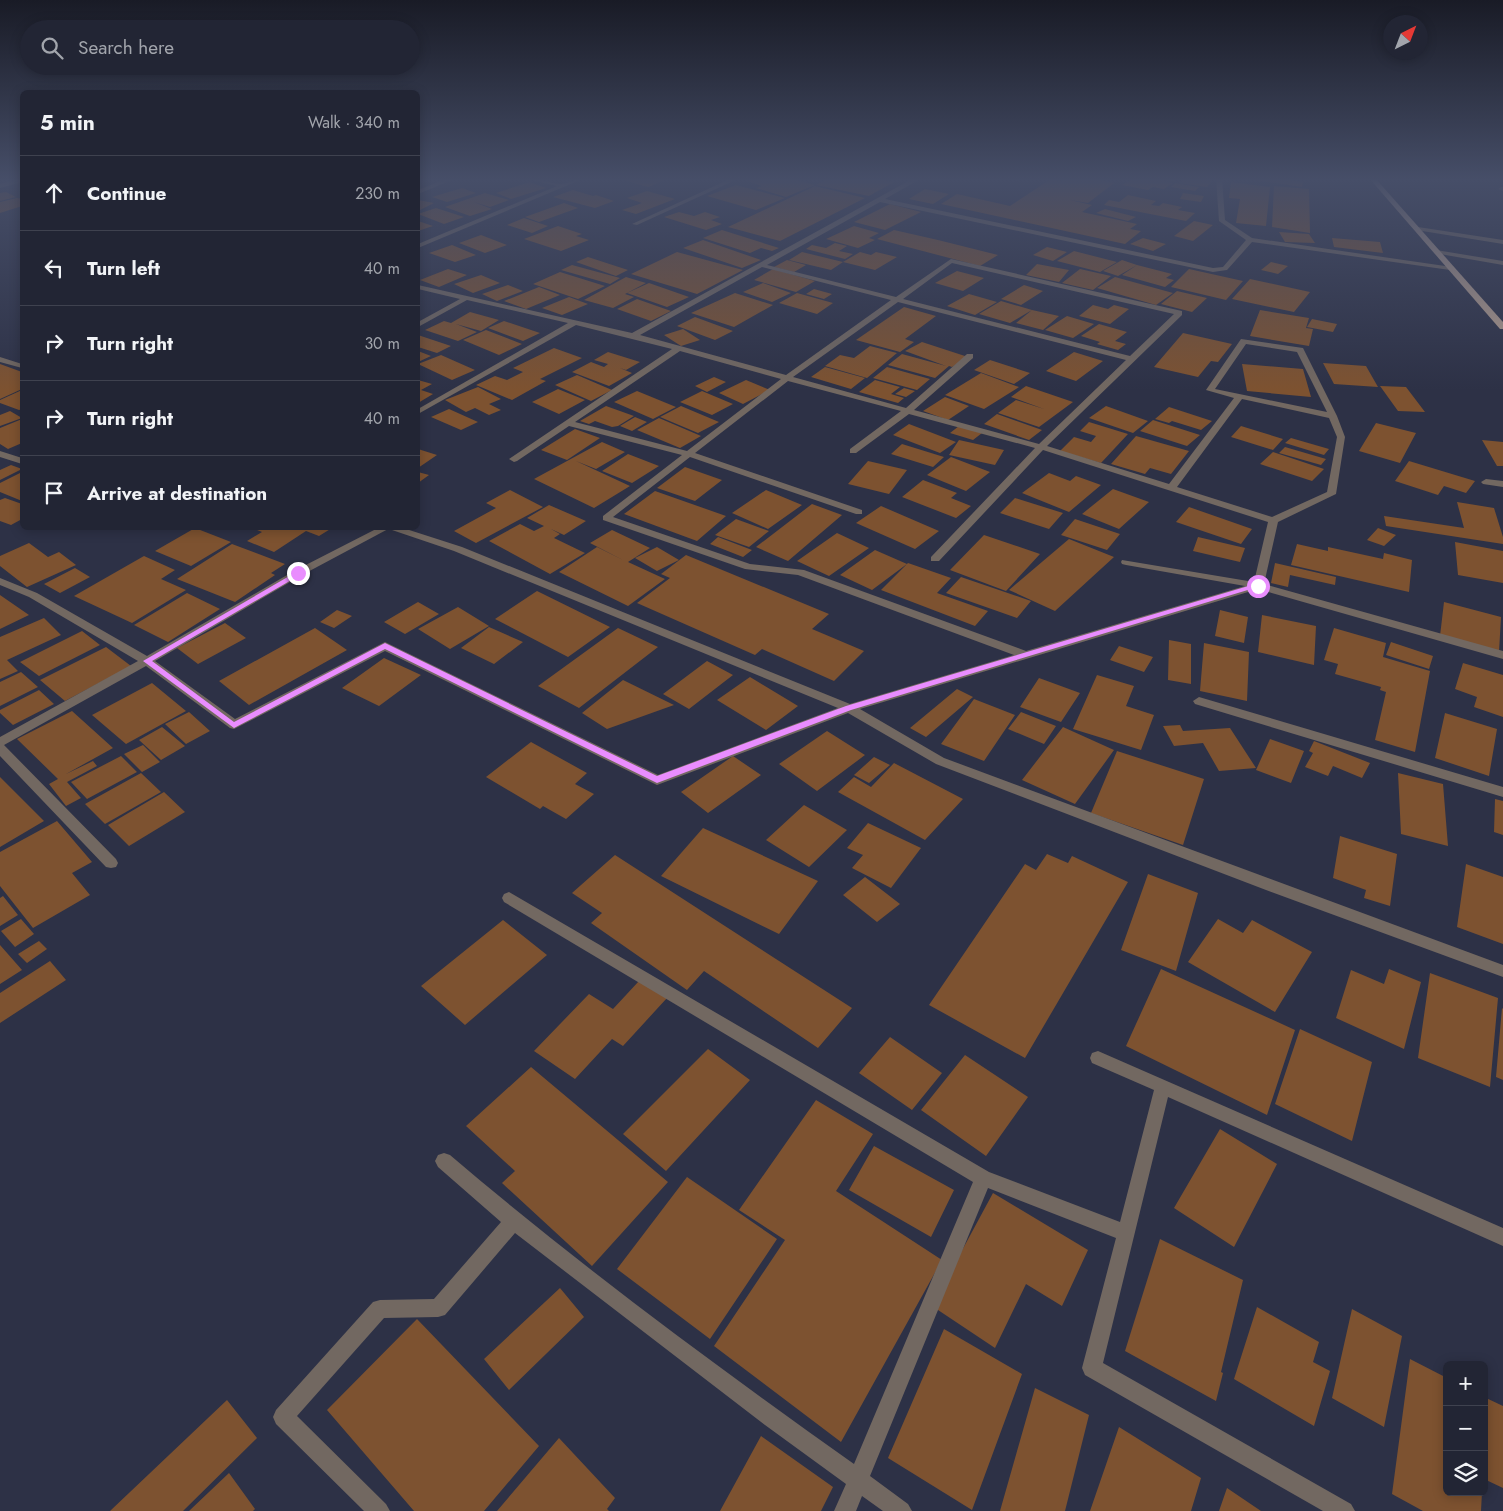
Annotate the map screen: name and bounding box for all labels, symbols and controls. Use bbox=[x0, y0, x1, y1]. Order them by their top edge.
north arrow bbox=[1383, 15, 1428, 60]
search box bbox=[20, 20, 420, 75]
icon: search bbox=[38, 34, 66, 62]
text: Search here bbox=[78, 34, 174, 61]
text: 5 min bbox=[40, 108, 95, 138]
text: Walk · 340 m bbox=[308, 111, 400, 134]
icon: ahead bbox=[40, 179, 68, 207]
text: Continue bbox=[87, 180, 166, 207]
text: 230 m bbox=[355, 182, 400, 205]
icon: left bbox=[40, 254, 68, 282]
text: Turn left bbox=[87, 255, 160, 282]
text: 40 m bbox=[364, 257, 400, 280]
icon: right bbox=[40, 329, 68, 357]
text: Turn right bbox=[87, 330, 173, 357]
text: 30 m bbox=[364, 332, 400, 355]
icon: right bbox=[40, 404, 68, 432]
text: Turn right bbox=[87, 405, 173, 432]
text: 40 m bbox=[364, 407, 400, 430]
icon: arrive bbox=[40, 479, 68, 507]
text: Arrive at destination bbox=[87, 480, 267, 507]
route end bbox=[287, 562, 310, 585]
route start bbox=[1247, 575, 1270, 598]
map controls bbox=[1443, 1361, 1488, 1496]
button: + bbox=[1443, 1361, 1488, 1406]
button: − bbox=[1443, 1406, 1488, 1451]
button: layers bbox=[1443, 1451, 1488, 1496]

